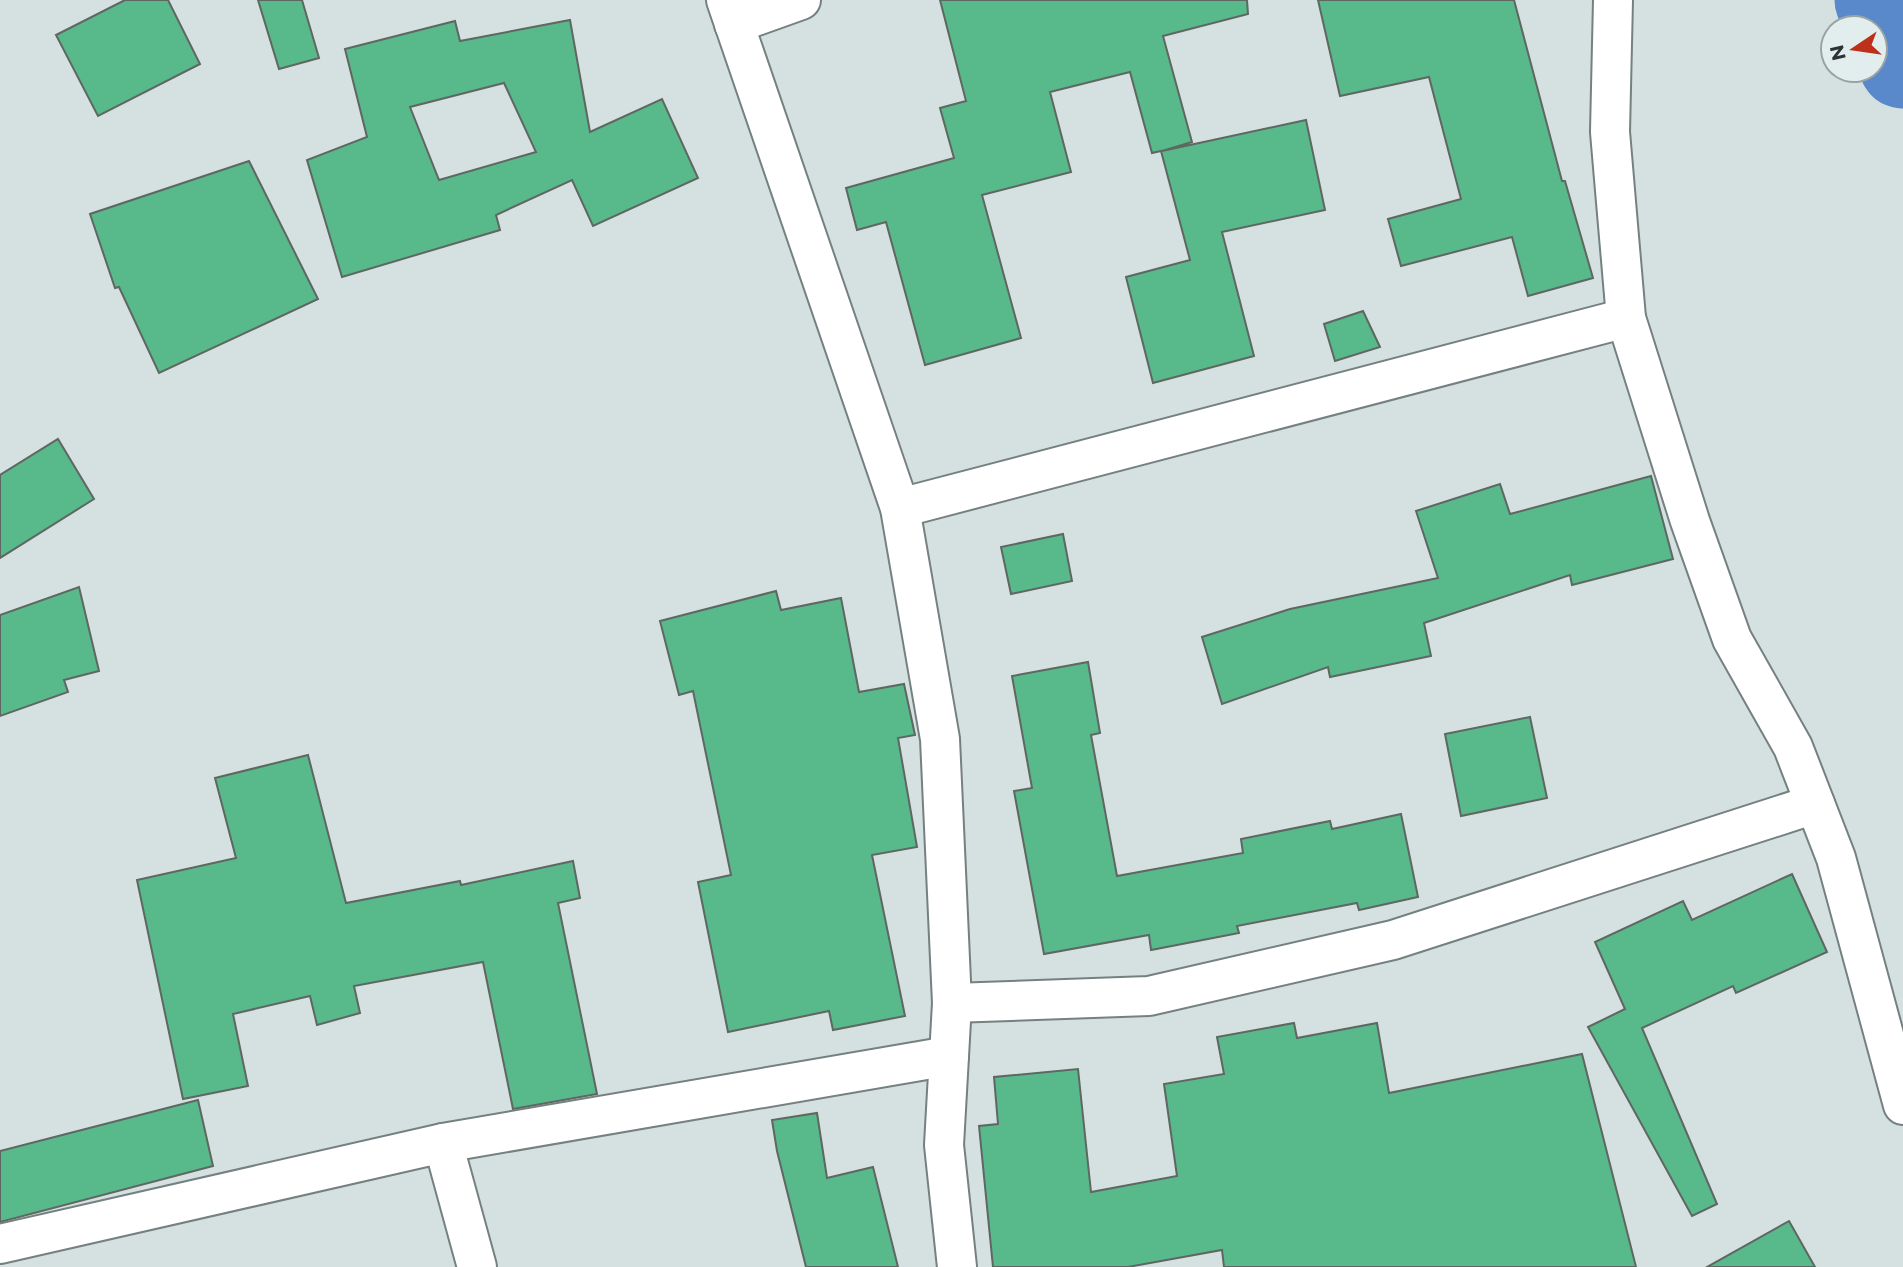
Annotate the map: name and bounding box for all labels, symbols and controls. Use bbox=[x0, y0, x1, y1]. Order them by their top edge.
north arrow bbox=[1819, 14, 1889, 84]
text: N bbox=[1825, 43, 1851, 63]

